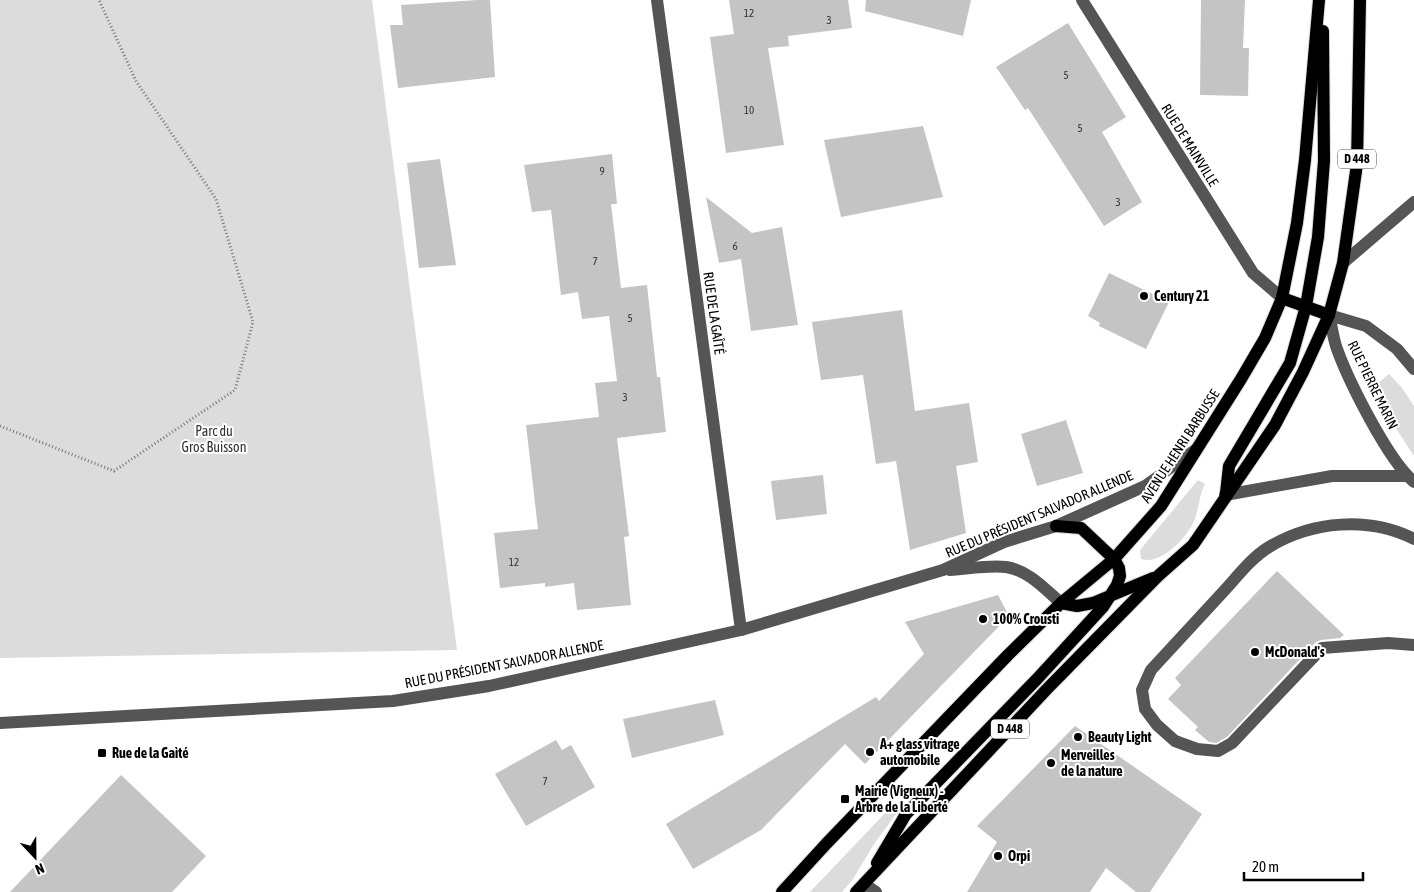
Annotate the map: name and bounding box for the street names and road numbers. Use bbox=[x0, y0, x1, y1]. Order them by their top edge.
street label: RUE DE MAINVILLE bbox=[1158, 101, 1222, 189]
road number: D 448 bbox=[1338, 150, 1376, 168]
street label: RUE DE LA GAÎTÉ bbox=[700, 271, 728, 355]
street label: RUE PIERRE MARIN bbox=[1345, 338, 1401, 432]
street label: AVENUE HENRI BARBUSSE bbox=[1137, 386, 1223, 506]
street label: RUE DU PRÉSIDENT SALVADOR ALLENDE bbox=[943, 467, 1135, 561]
street label: RUE DU PRÉSIDENT SALVADOR ALLENDE bbox=[403, 637, 605, 691]
road number: D 448 bbox=[991, 720, 1029, 739]

